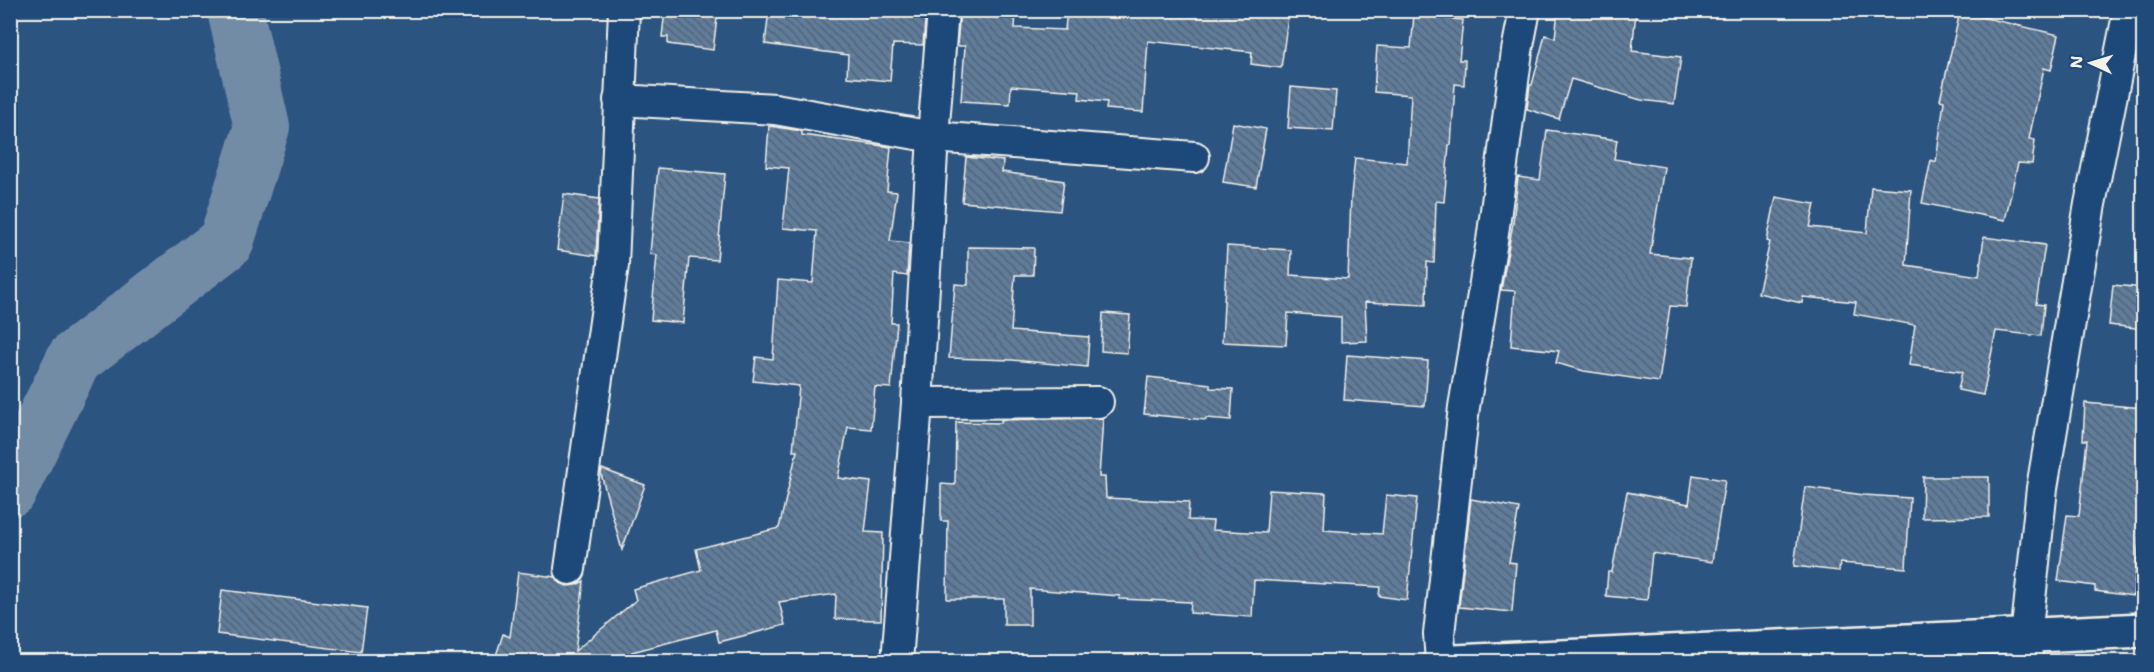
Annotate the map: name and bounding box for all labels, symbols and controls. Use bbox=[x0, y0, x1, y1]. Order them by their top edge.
north arrow bbox=[2061, 33, 2121, 93]
text: N bbox=[2066, 55, 2087, 69]

